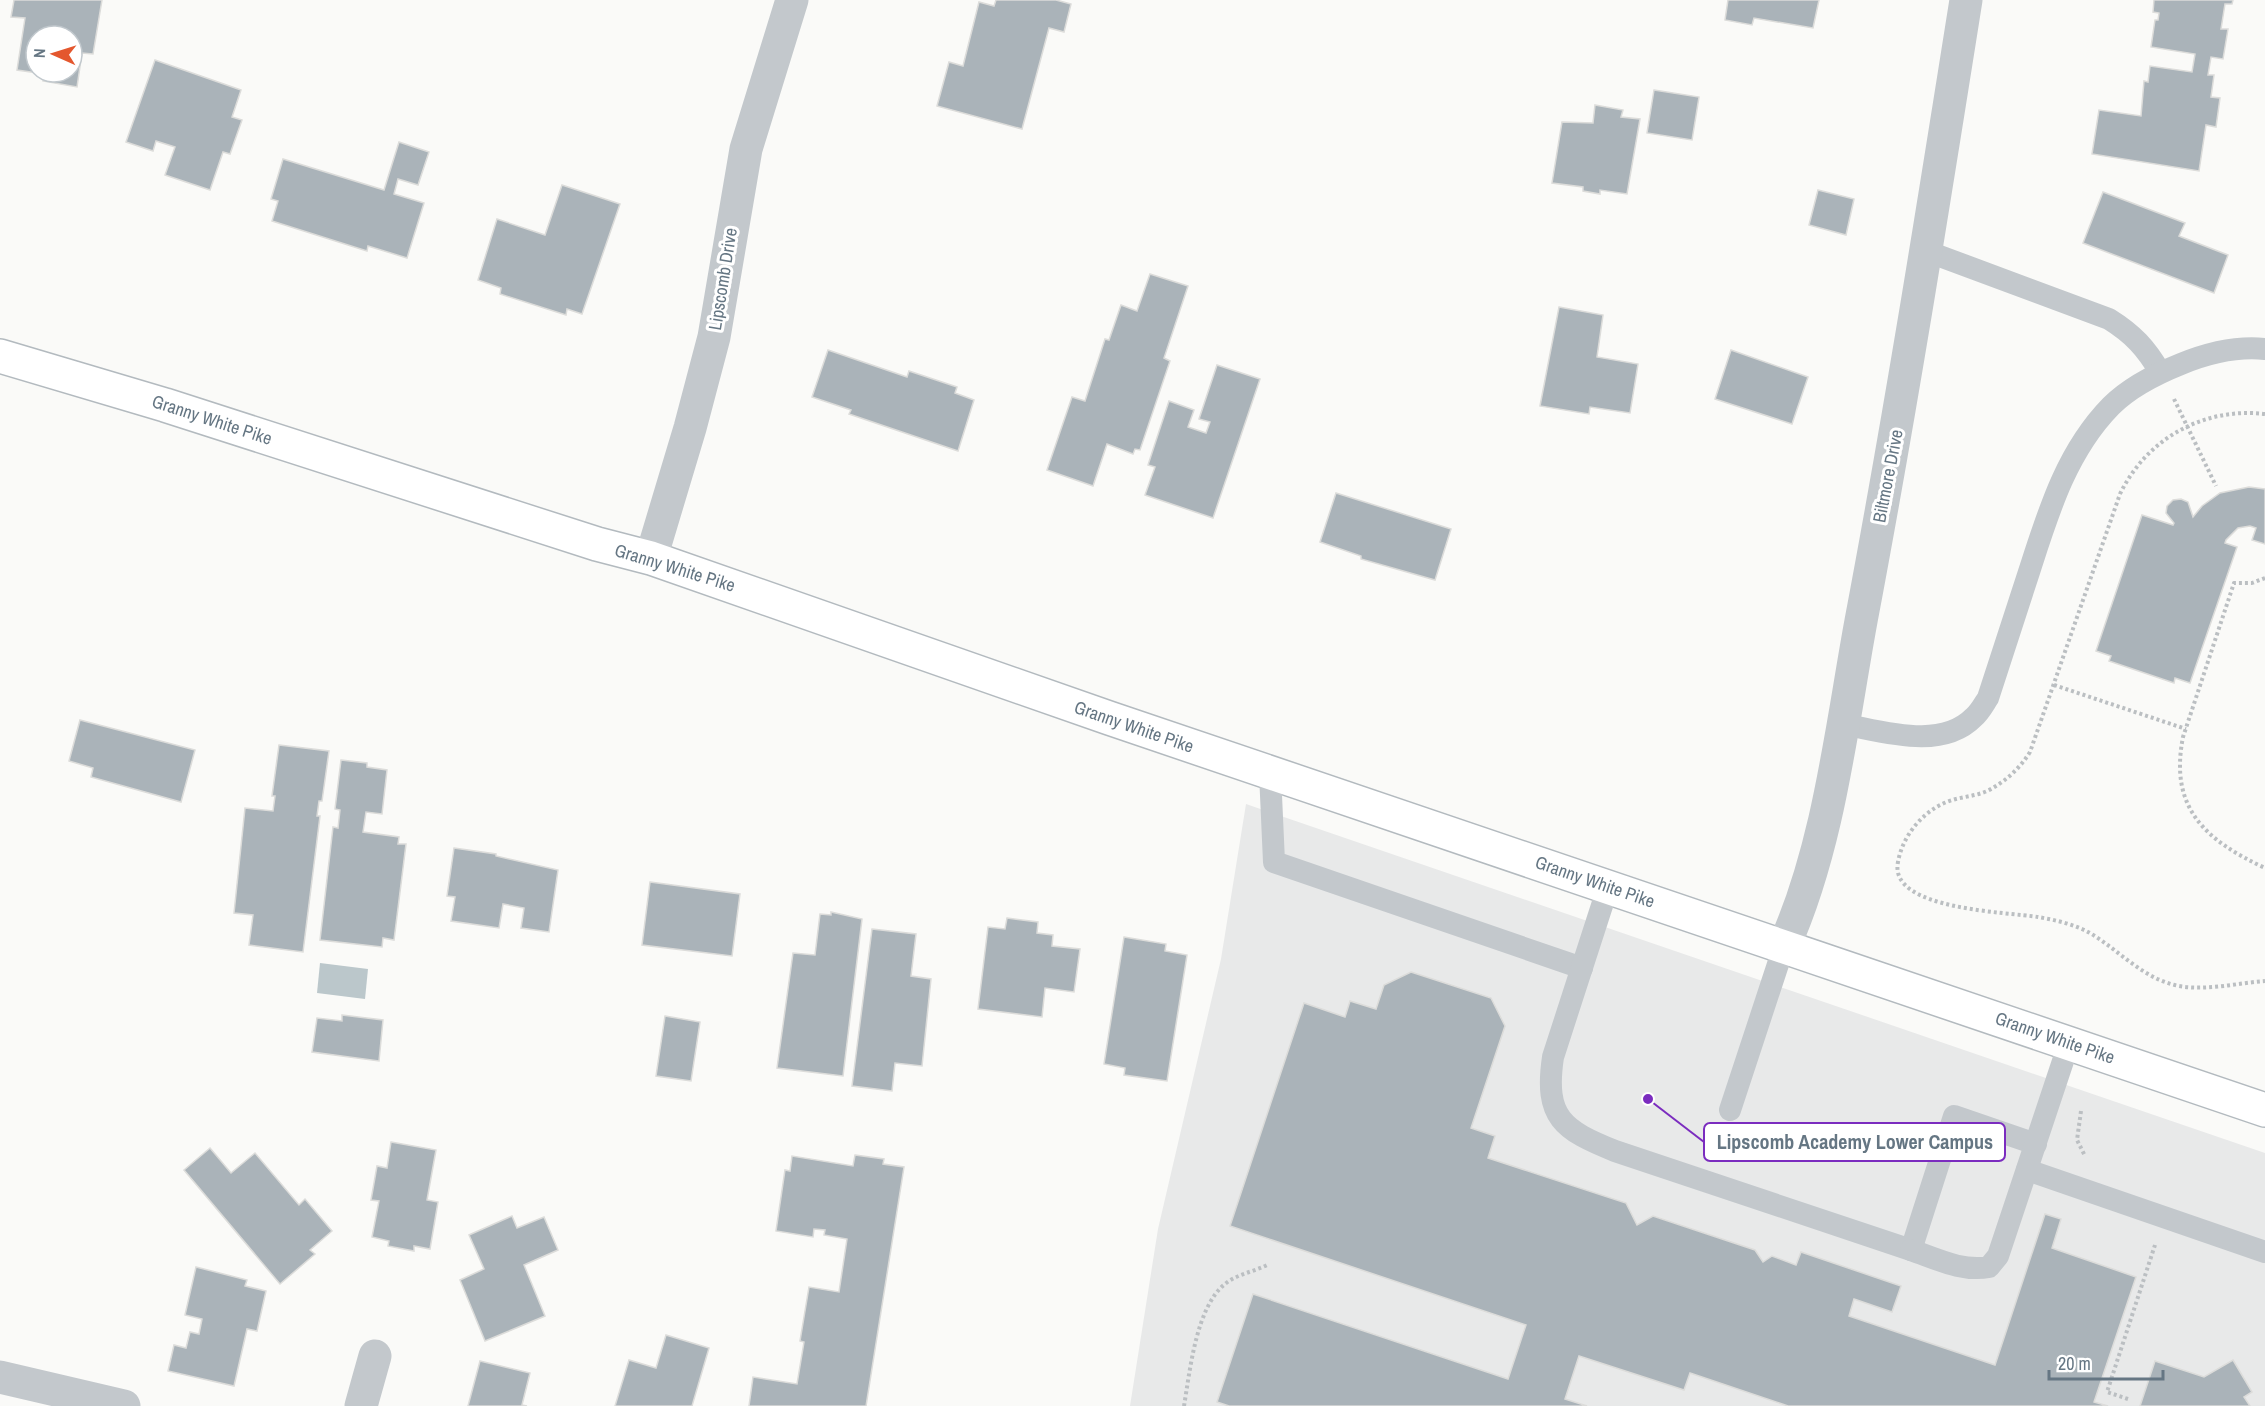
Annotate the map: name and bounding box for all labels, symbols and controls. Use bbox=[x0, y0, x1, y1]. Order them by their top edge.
north arrow bbox=[24, 24, 84, 84]
text: N bbox=[28, 48, 50, 59]
street label: Lipscomb Drive bbox=[702, 226, 743, 332]
street label: Granny White Pike bbox=[149, 388, 275, 451]
street label: Biltmore Drive bbox=[1866, 427, 1909, 525]
street label: Granny White Pike bbox=[612, 537, 738, 598]
street label: Granny White Pike bbox=[1071, 694, 1197, 759]
street label: Granny White Pike bbox=[1532, 849, 1658, 914]
street label: Granny White Pike bbox=[1992, 1005, 2118, 1070]
callout: Lipscomb Academy Lower Campus bbox=[1704, 1123, 2005, 1161]
text: Lipscomb Academy Lower Campus bbox=[1717, 1128, 1993, 1155]
scale bar bbox=[2049, 1343, 2163, 1381]
text: 20 m bbox=[2058, 1351, 2091, 1376]

